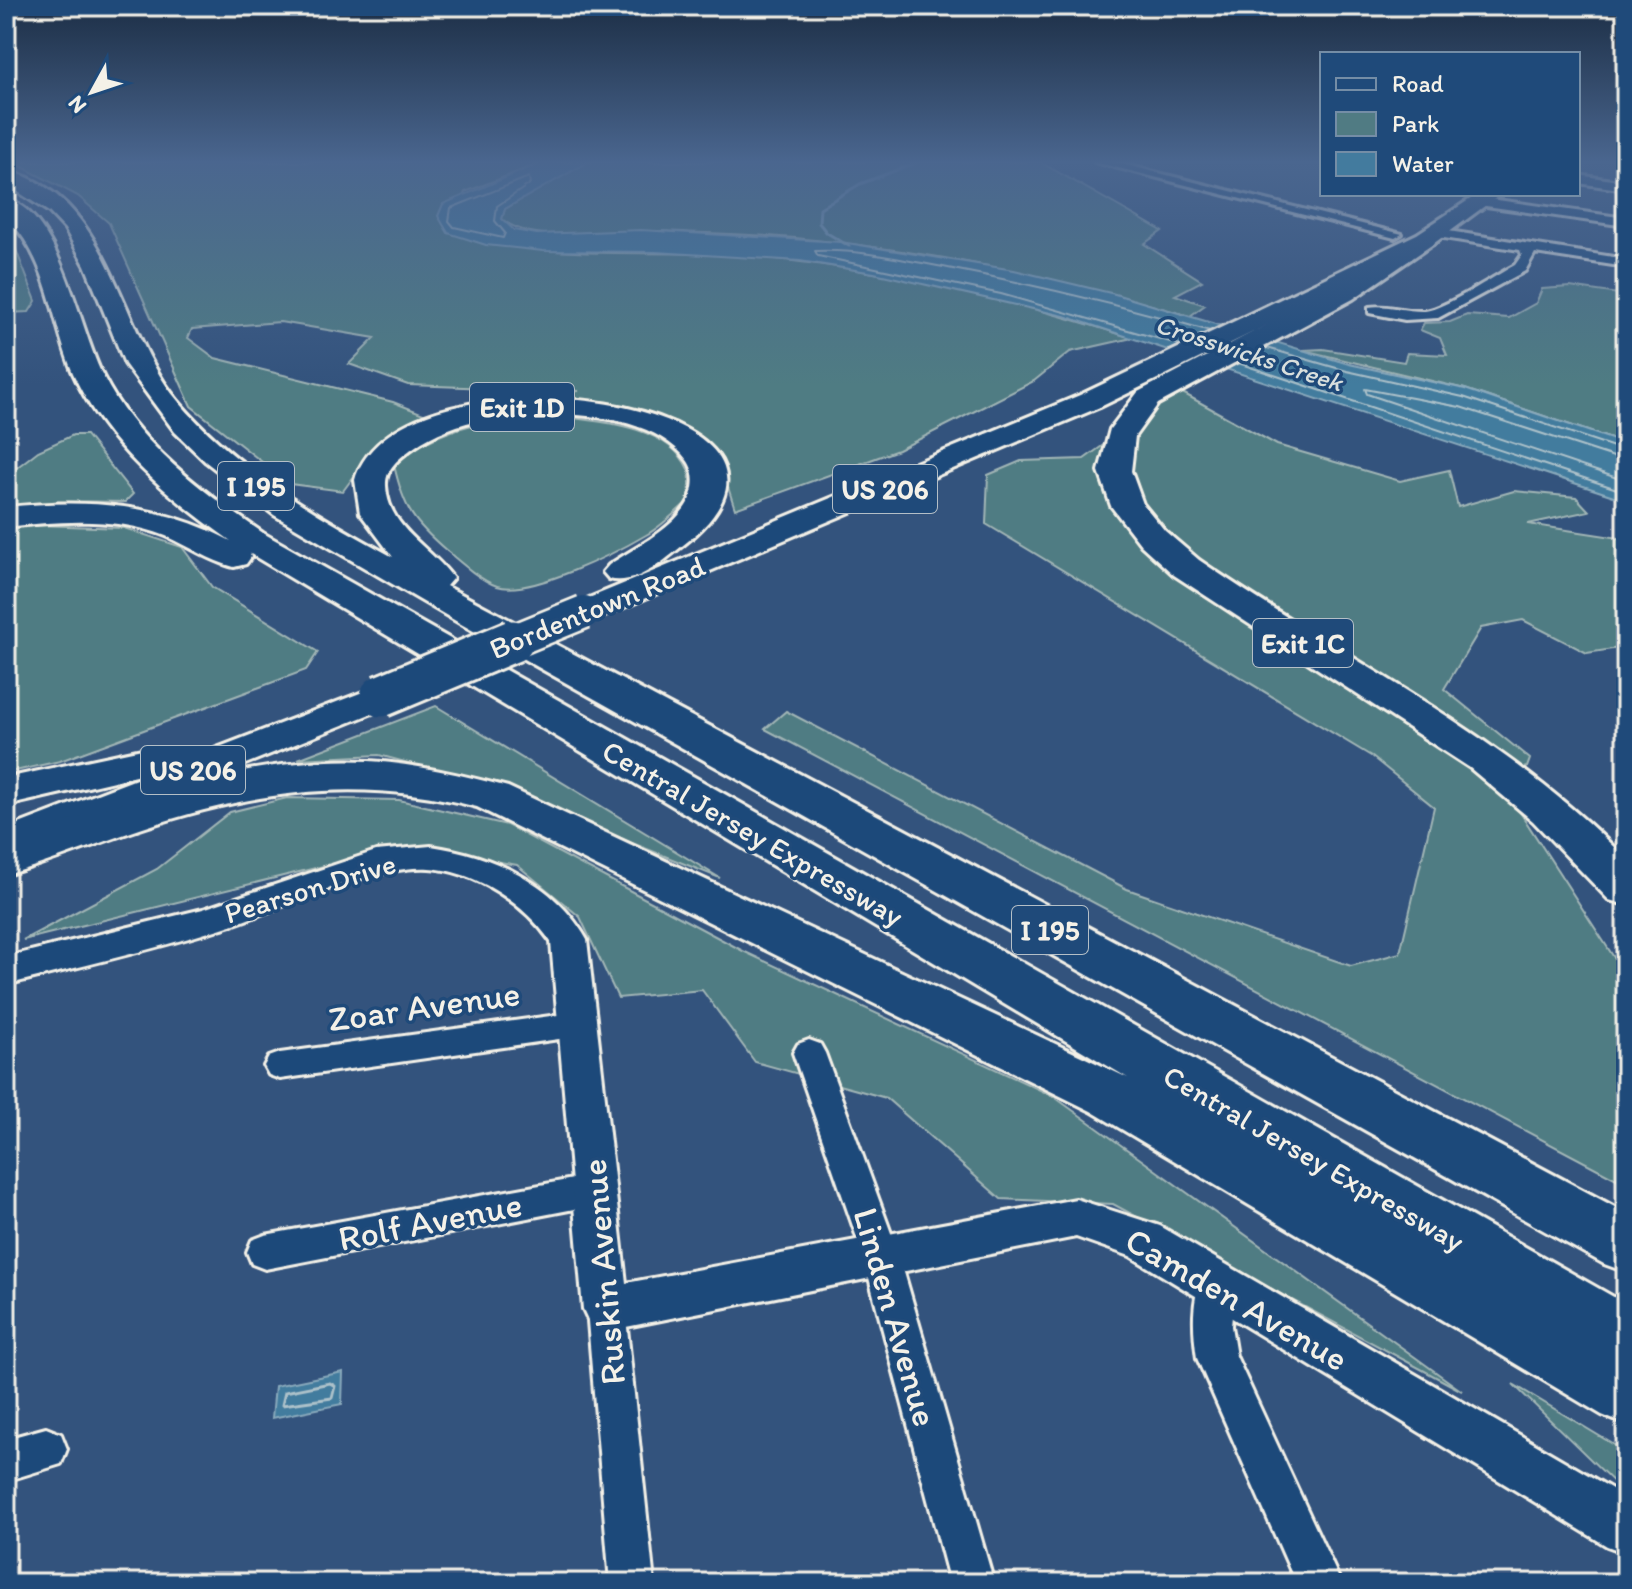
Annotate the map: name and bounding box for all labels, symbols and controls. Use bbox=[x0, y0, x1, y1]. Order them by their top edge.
north arrow bbox=[52, 52, 132, 132]
legend bbox=[1320, 52, 1580, 196]
text: Road bbox=[1392, 69, 1444, 98]
text: N bbox=[62, 90, 92, 119]
text: Park bbox=[1392, 109, 1439, 138]
text: Water bbox=[1392, 149, 1454, 178]
water label: Crosswicks Creek bbox=[1151, 308, 1348, 399]
road number: Exit 1D bbox=[470, 383, 574, 431]
road number: I 195 bbox=[218, 462, 294, 510]
road number: US 206 bbox=[833, 465, 937, 513]
street label: Bordentown Road bbox=[484, 547, 711, 667]
road number: Exit 1C bbox=[1253, 619, 1353, 667]
street label: Central Jersey Expressway bbox=[596, 732, 910, 934]
road number: US 206 bbox=[141, 746, 245, 794]
street label: Pearson Drive bbox=[220, 844, 400, 932]
road number: I 195 bbox=[1012, 906, 1088, 954]
street label: Zoar Avenue bbox=[325, 971, 523, 1041]
street label: Central Jersey Expressway bbox=[1157, 1057, 1471, 1259]
street label: Ruskin Avenue bbox=[572, 1157, 634, 1387]
street label: Rolf Avenue bbox=[335, 1182, 525, 1260]
street label: Linden Avenue bbox=[844, 1203, 948, 1431]
street label: Camden Avenue bbox=[1118, 1218, 1356, 1380]

